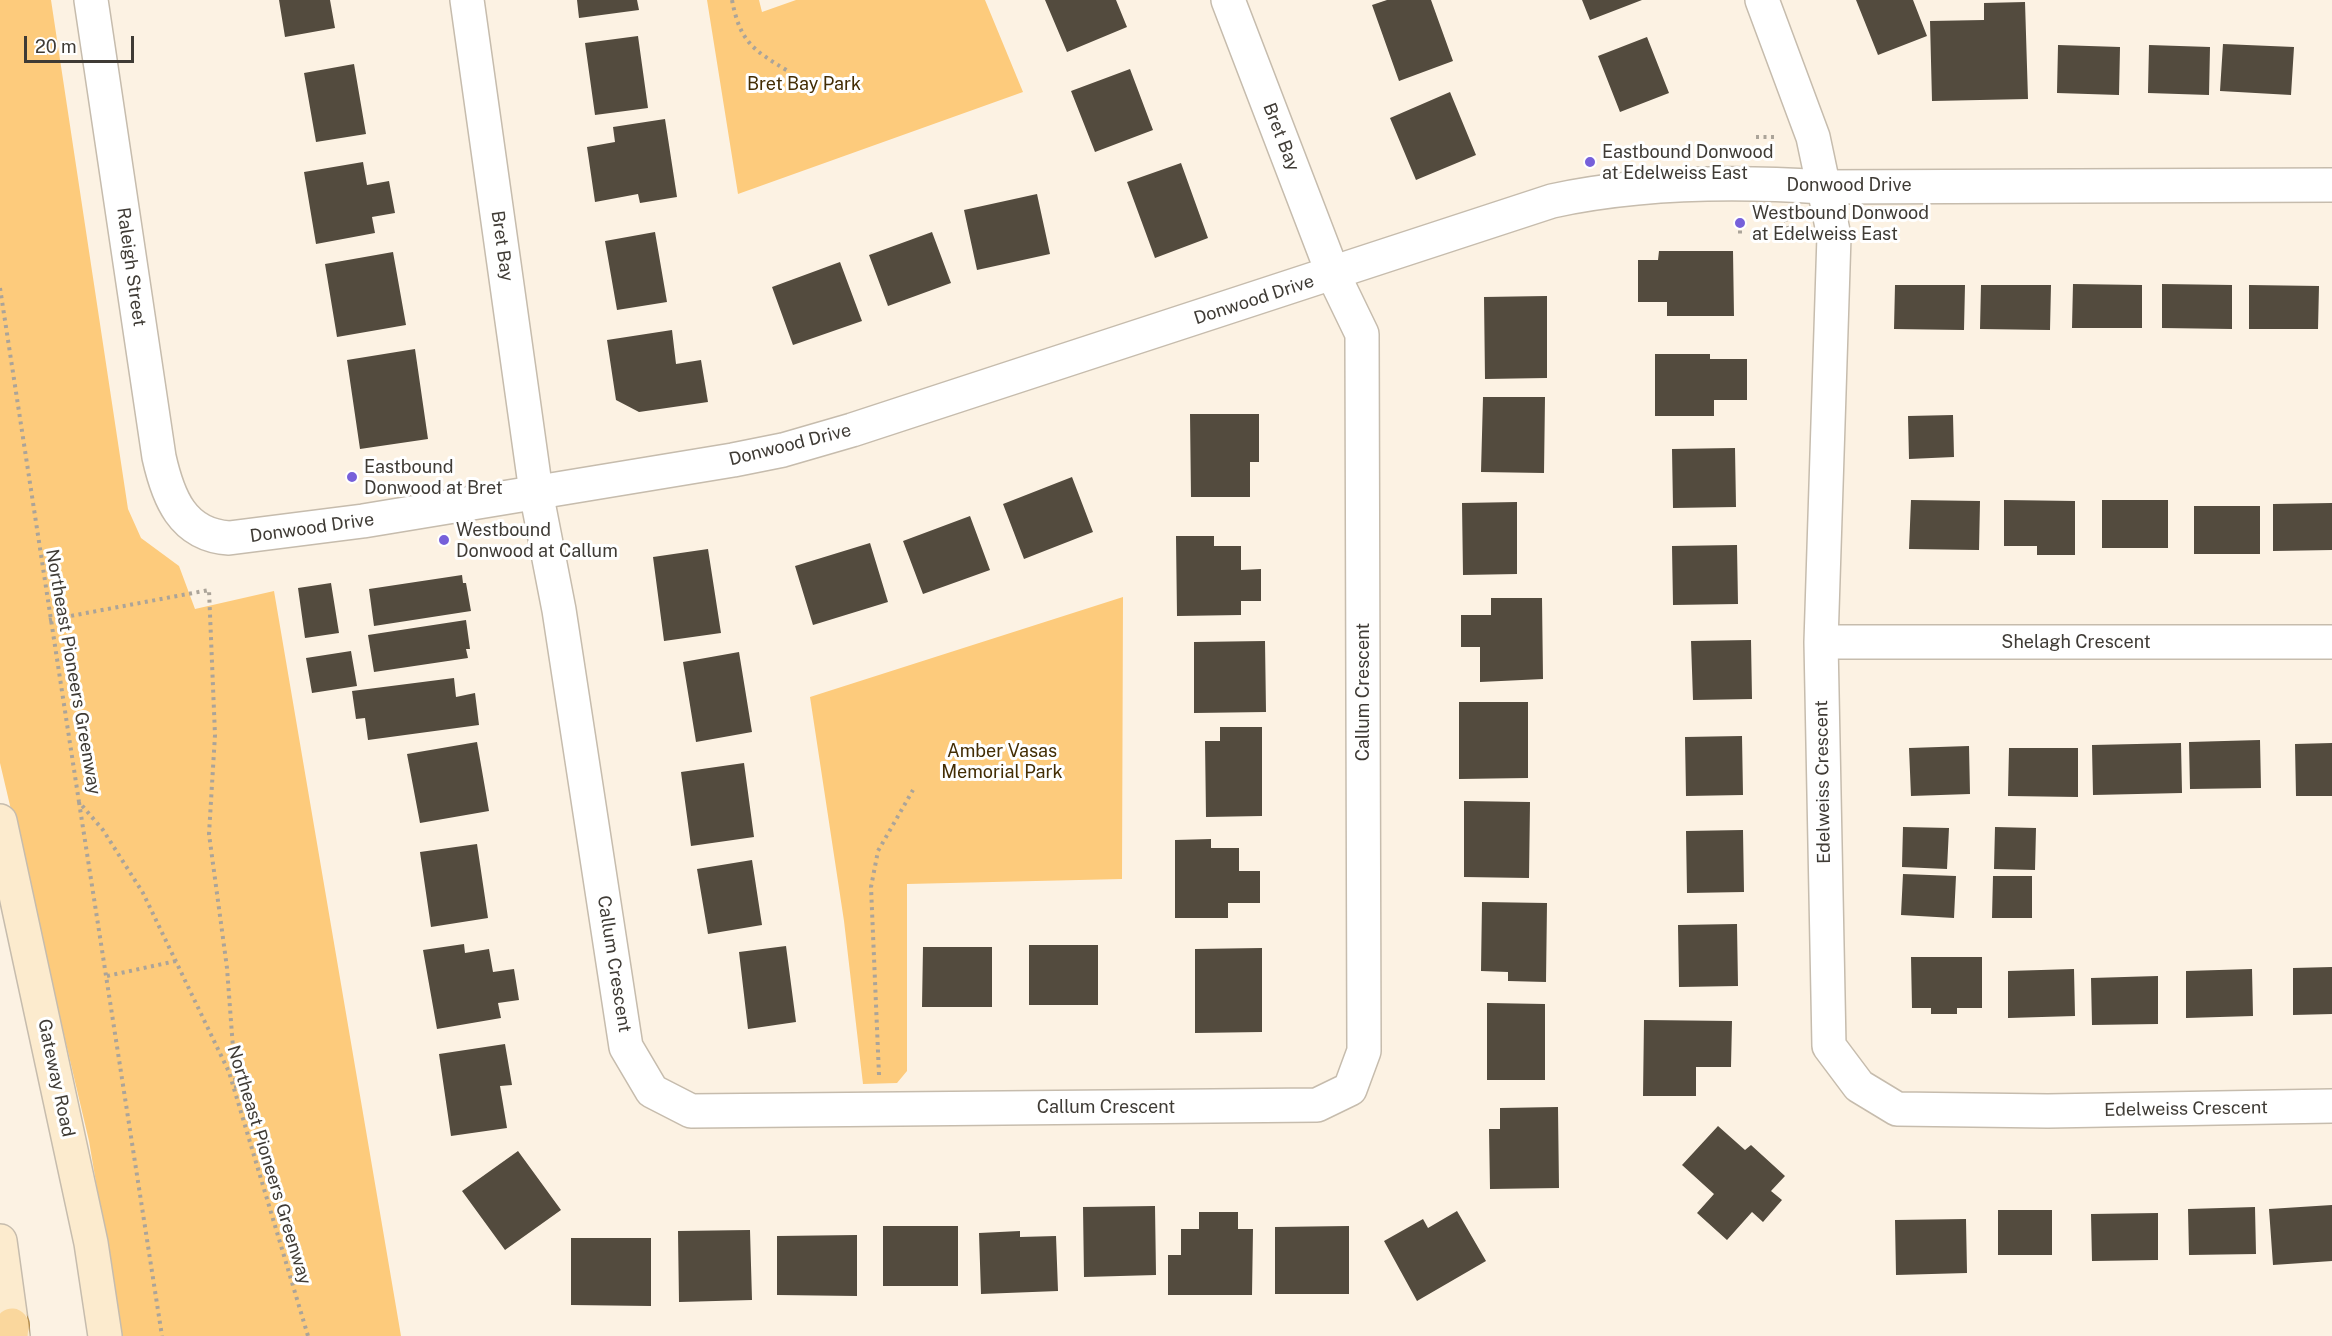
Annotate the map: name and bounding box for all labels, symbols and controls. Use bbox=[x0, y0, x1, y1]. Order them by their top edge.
scale bar bbox=[27, 24, 136, 62]
text: 20 m bbox=[35, 36, 77, 57]
park label: Bret Bay Park bbox=[747, 73, 861, 95]
street label: Bret Bay bbox=[1258, 100, 1304, 174]
place label: Eastbound Donwood at Edelweiss East bbox=[1602, 141, 1773, 184]
marker: Eastbound Donwood at Edelweiss East bbox=[1583, 155, 1597, 169]
street label: Donwood Drive bbox=[1786, 174, 1912, 196]
place label: Westbound Donwood at Edelweiss East bbox=[1752, 202, 1929, 244]
street label: Raleigh Street bbox=[112, 206, 150, 328]
street label: Bret Bay bbox=[486, 209, 518, 283]
marker: Westbound Donwood at Edelweiss East bbox=[1733, 216, 1747, 230]
street label: Donwood Drive bbox=[1191, 270, 1317, 330]
street label: Donwood Drive bbox=[727, 419, 853, 471]
place label: Eastbound Donwood at Bret bbox=[364, 456, 503, 498]
marker: Eastbound Donwood at Bret bbox=[345, 470, 359, 484]
street label: Donwood Drive bbox=[249, 509, 375, 547]
place label: Westbound Donwood at Callum bbox=[456, 519, 618, 562]
marker: Westbound Donwood at Callum bbox=[437, 533, 451, 547]
street label: Northeast Pioneers Greenway bbox=[41, 548, 105, 796]
street label: Callum Crescent bbox=[1352, 623, 1374, 761]
street label: Shelagh Crescent bbox=[2001, 631, 2151, 653]
street label: Edelweiss Crescent bbox=[1811, 700, 1835, 864]
park label: Amber Vasas Memorial Park bbox=[941, 740, 1063, 783]
street label: Callum Crescent bbox=[592, 894, 636, 1034]
street label: Gateway Road bbox=[33, 1017, 79, 1139]
street label: Northeast Pioneers Greenway bbox=[222, 1043, 316, 1287]
street label: Callum Crescent bbox=[1037, 1096, 1175, 1118]
street label: Edelweiss Crescent bbox=[2104, 1097, 2268, 1121]

